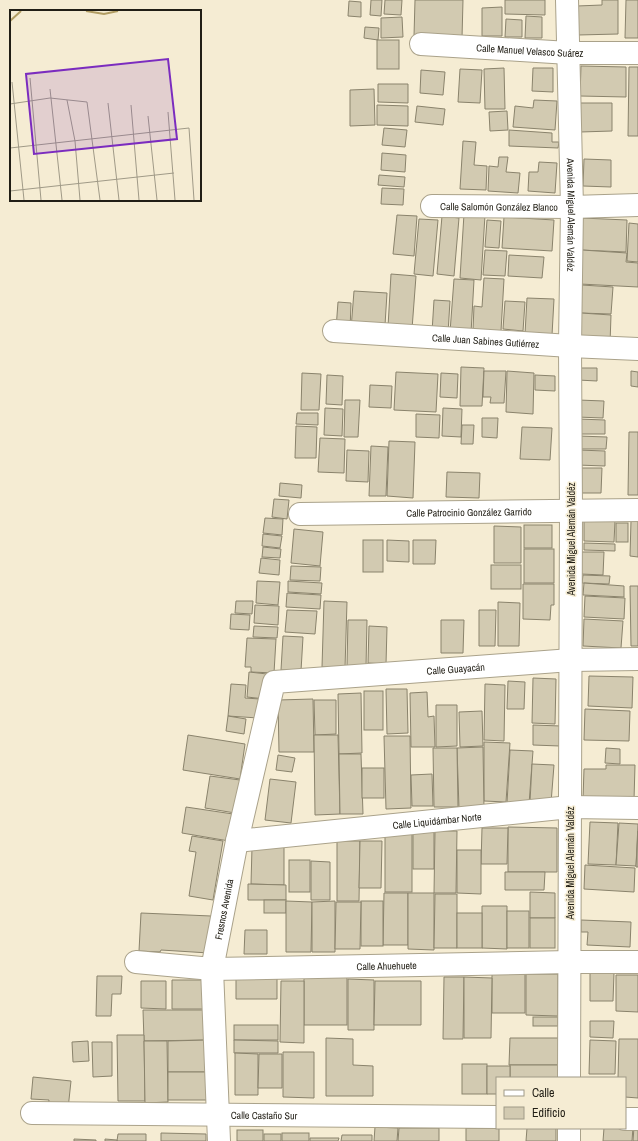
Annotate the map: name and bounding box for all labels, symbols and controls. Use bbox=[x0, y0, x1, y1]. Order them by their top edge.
inset map bbox=[10, 10, 201, 201]
street label: Calle Manuel Velasco Suárez bbox=[476, 41, 583, 60]
street label: Avenida Miguel Alemán Valdéz bbox=[564, 157, 578, 272]
street label: Calle Salomón González Blanco bbox=[440, 200, 558, 214]
street label: Calle Juan Sabines Gutiérrez bbox=[432, 331, 540, 351]
street label: Avenida Miguel Alemán Valdéz bbox=[565, 482, 578, 597]
street label: Calle Patrocinio González Garrido bbox=[406, 505, 532, 520]
street label: Calle Guayacán bbox=[426, 660, 485, 678]
street label: Avenida Miguel Alemán Valdéz bbox=[564, 806, 577, 921]
street label: Calle Liquidámbar Norte bbox=[392, 810, 483, 832]
street label: Fresnos Avenida bbox=[212, 878, 237, 941]
street label: Calle Ahuehuete bbox=[356, 959, 417, 973]
legend bbox=[496, 1077, 626, 1129]
text: Calle bbox=[532, 1085, 554, 1101]
text: Edificio bbox=[532, 1105, 565, 1121]
street label: Calle Castaño Sur bbox=[231, 1109, 298, 1122]

